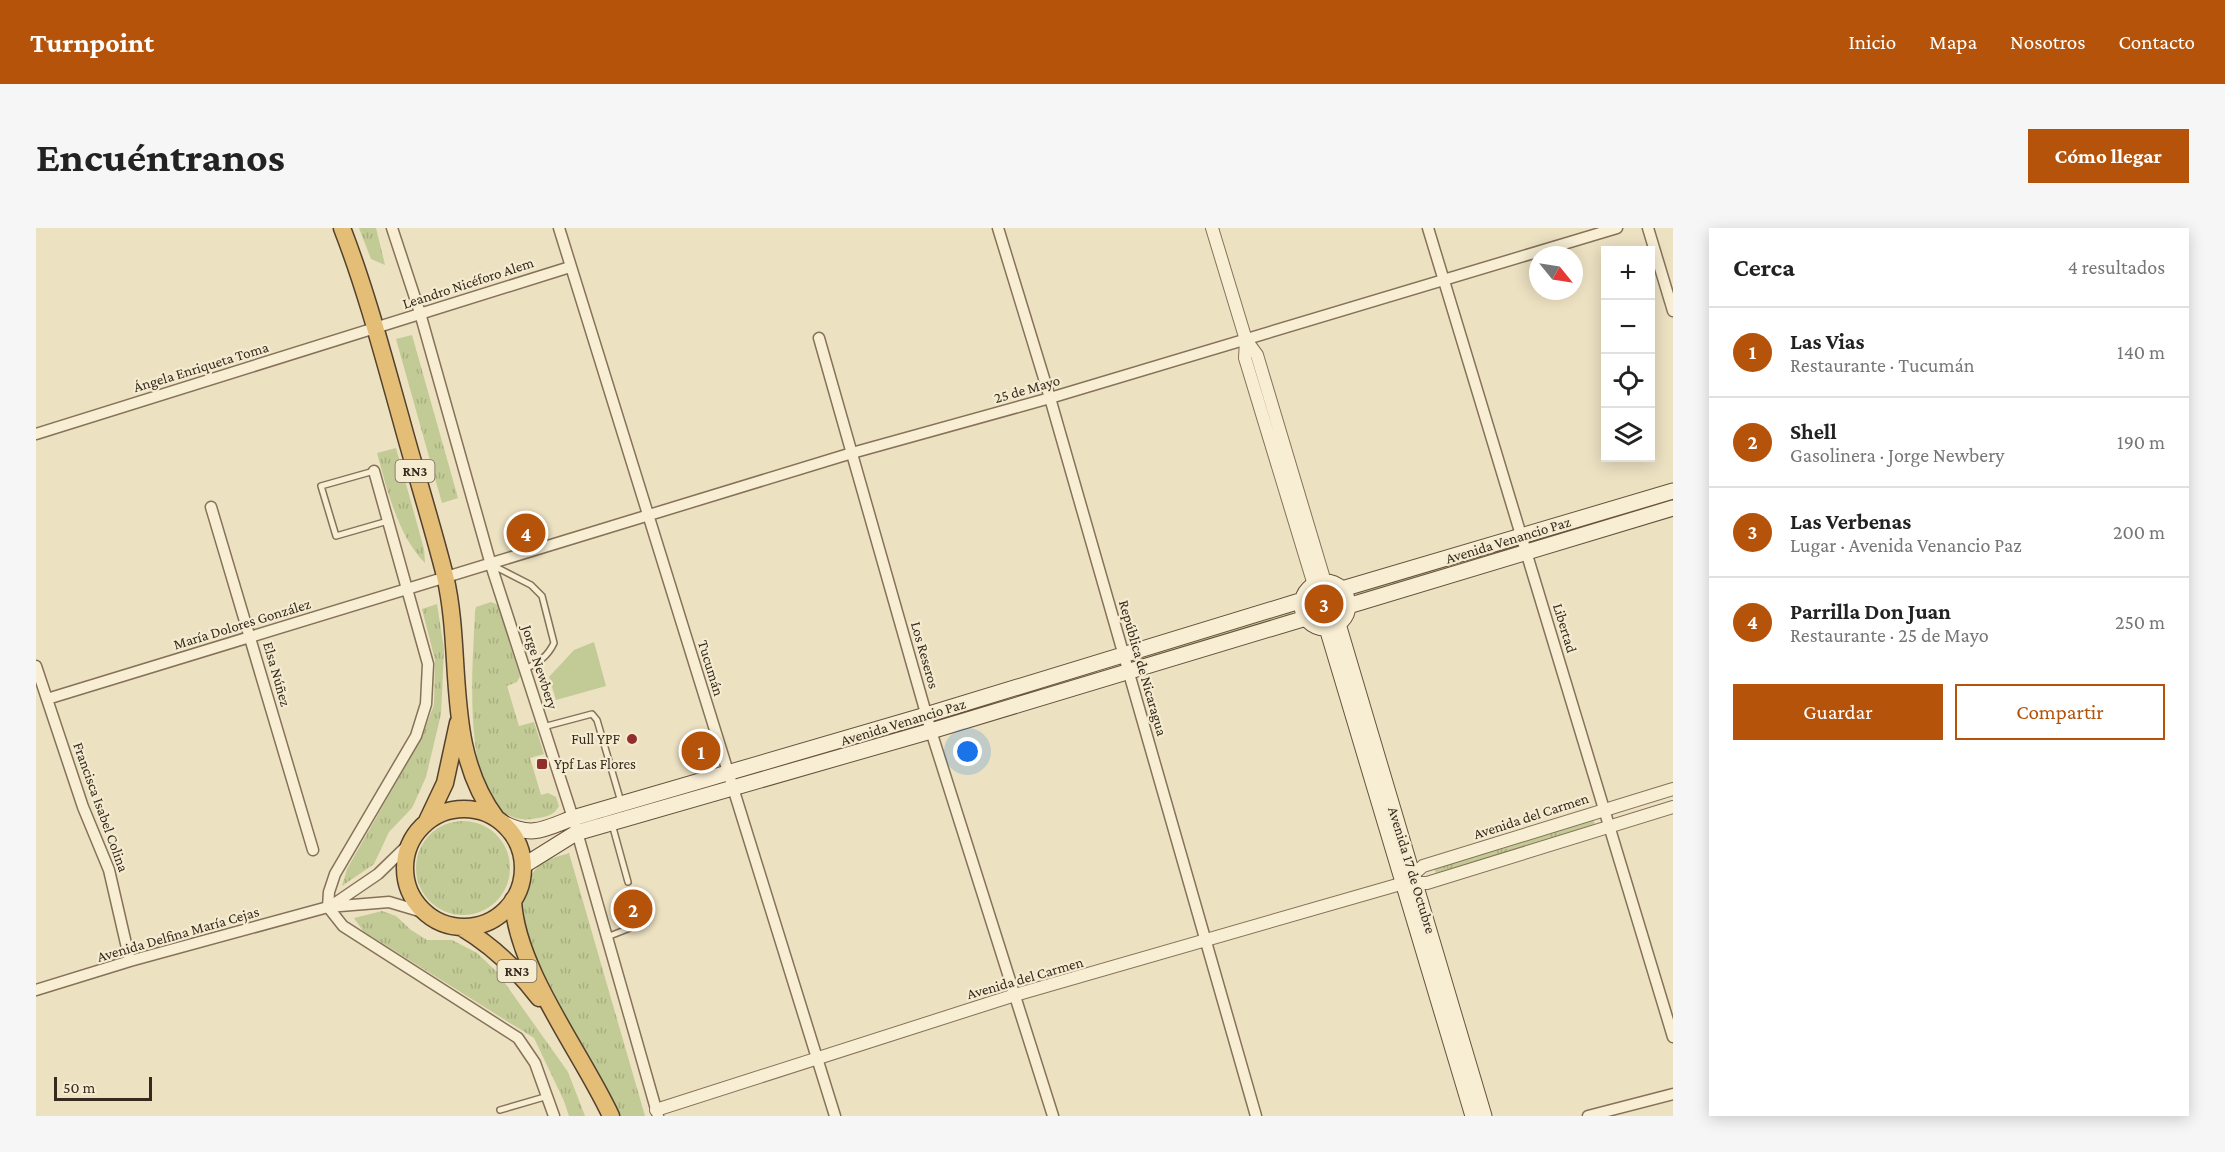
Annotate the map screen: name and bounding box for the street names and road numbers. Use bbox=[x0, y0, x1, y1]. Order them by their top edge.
street label: Leandro Nicéforo Alem bbox=[400, 254, 536, 312]
street label: Ángela Enriqueta Toma bbox=[132, 339, 271, 396]
street label: 25 de Mayo bbox=[992, 372, 1062, 407]
road number: RN3 bbox=[396, 460, 434, 482]
street label: Avenida Venancio Paz bbox=[1444, 513, 1572, 567]
street label: María Dolores González bbox=[171, 595, 313, 653]
street label: República de Nicaragua bbox=[1115, 598, 1170, 738]
street label: Libertad bbox=[1550, 601, 1580, 655]
street label: Los Reseros bbox=[908, 620, 942, 691]
street label: Jorge Newbery bbox=[517, 621, 561, 711]
street label: Tucumán bbox=[695, 638, 727, 698]
street label: Elsa Núñez bbox=[260, 640, 294, 708]
street label: Avenida Venancio Paz bbox=[839, 695, 967, 749]
street label: Francisca Isabel Colina bbox=[70, 740, 132, 874]
street label: Avenida del Carmen bbox=[1471, 790, 1591, 842]
street label: Avenida 17 de Octubre bbox=[1385, 805, 1439, 936]
street label: Avenida Delfina María Cejas bbox=[95, 903, 261, 966]
street label: Avenida del Carmen bbox=[965, 954, 1085, 1002]
road number: RN3 bbox=[498, 960, 536, 982]

